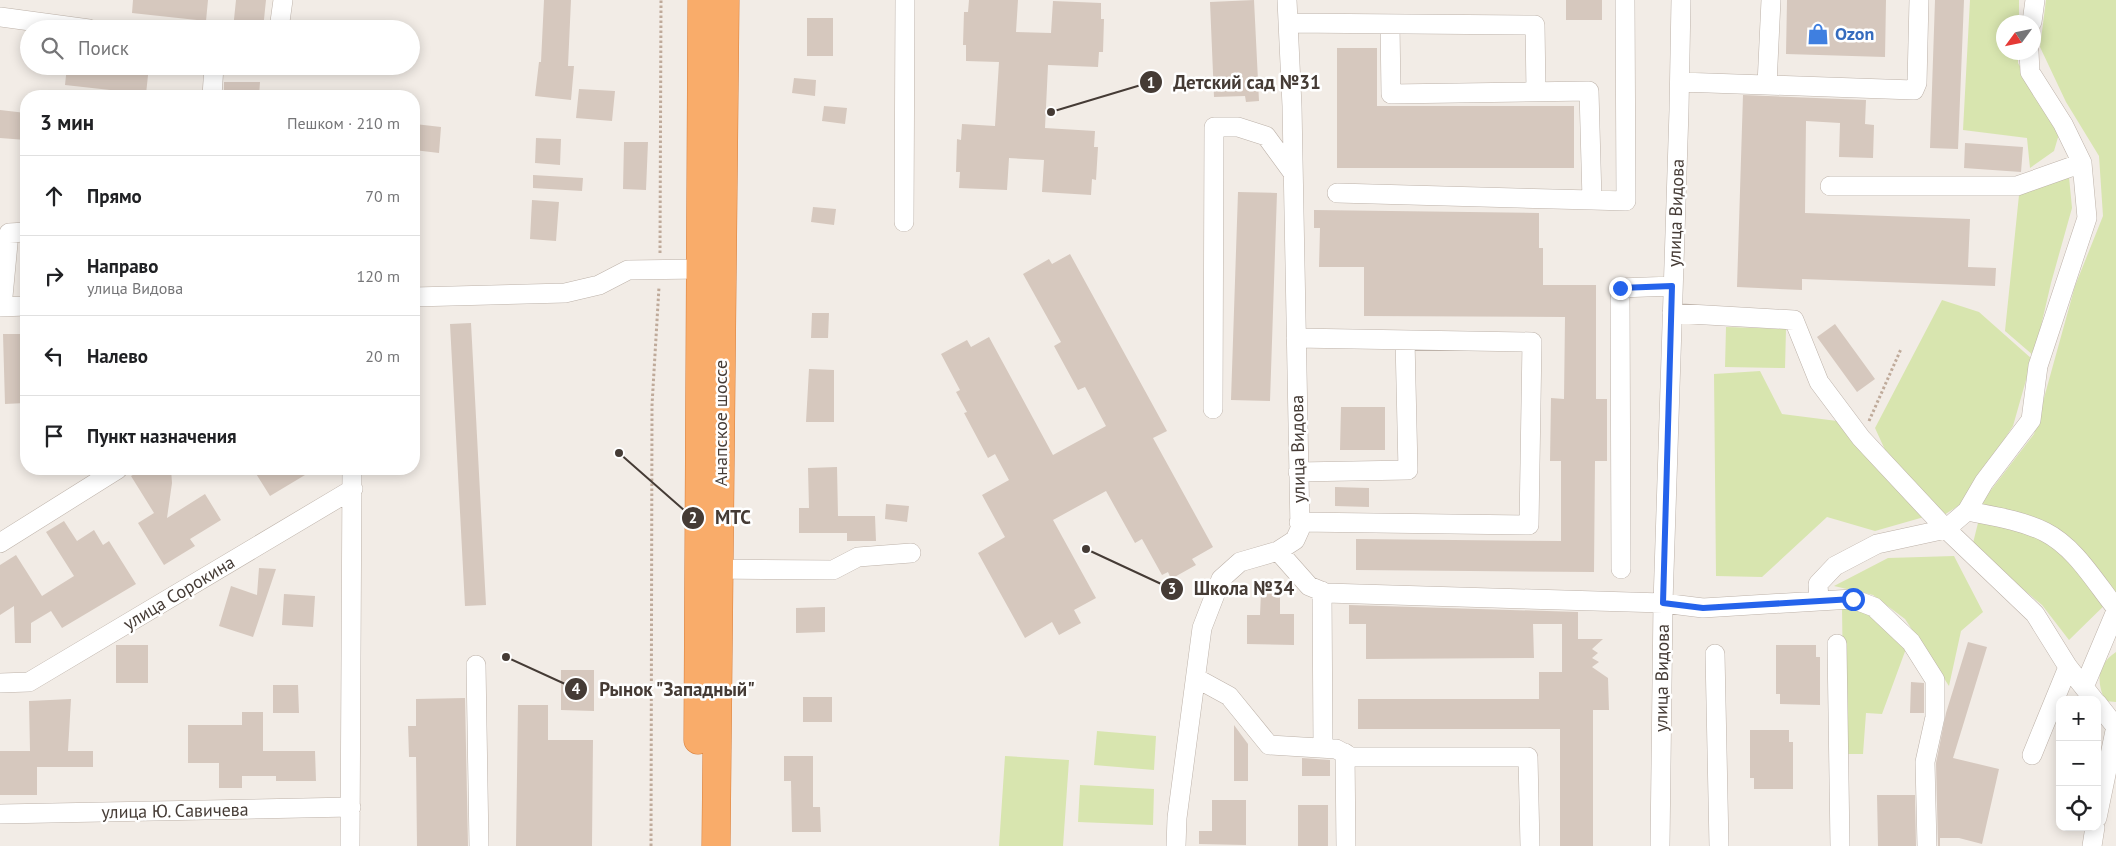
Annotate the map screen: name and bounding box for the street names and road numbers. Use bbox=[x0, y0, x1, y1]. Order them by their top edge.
street label: улица Видова bbox=[1662, 158, 1689, 267]
street label: Анапское шоссе bbox=[709, 360, 732, 486]
street label: улица Видова bbox=[1285, 395, 1310, 503]
street label: улица Сорокина bbox=[119, 550, 239, 635]
street label: улица Видова bbox=[1649, 624, 1674, 732]
street label: улица Ю. Савичева bbox=[101, 798, 249, 823]

